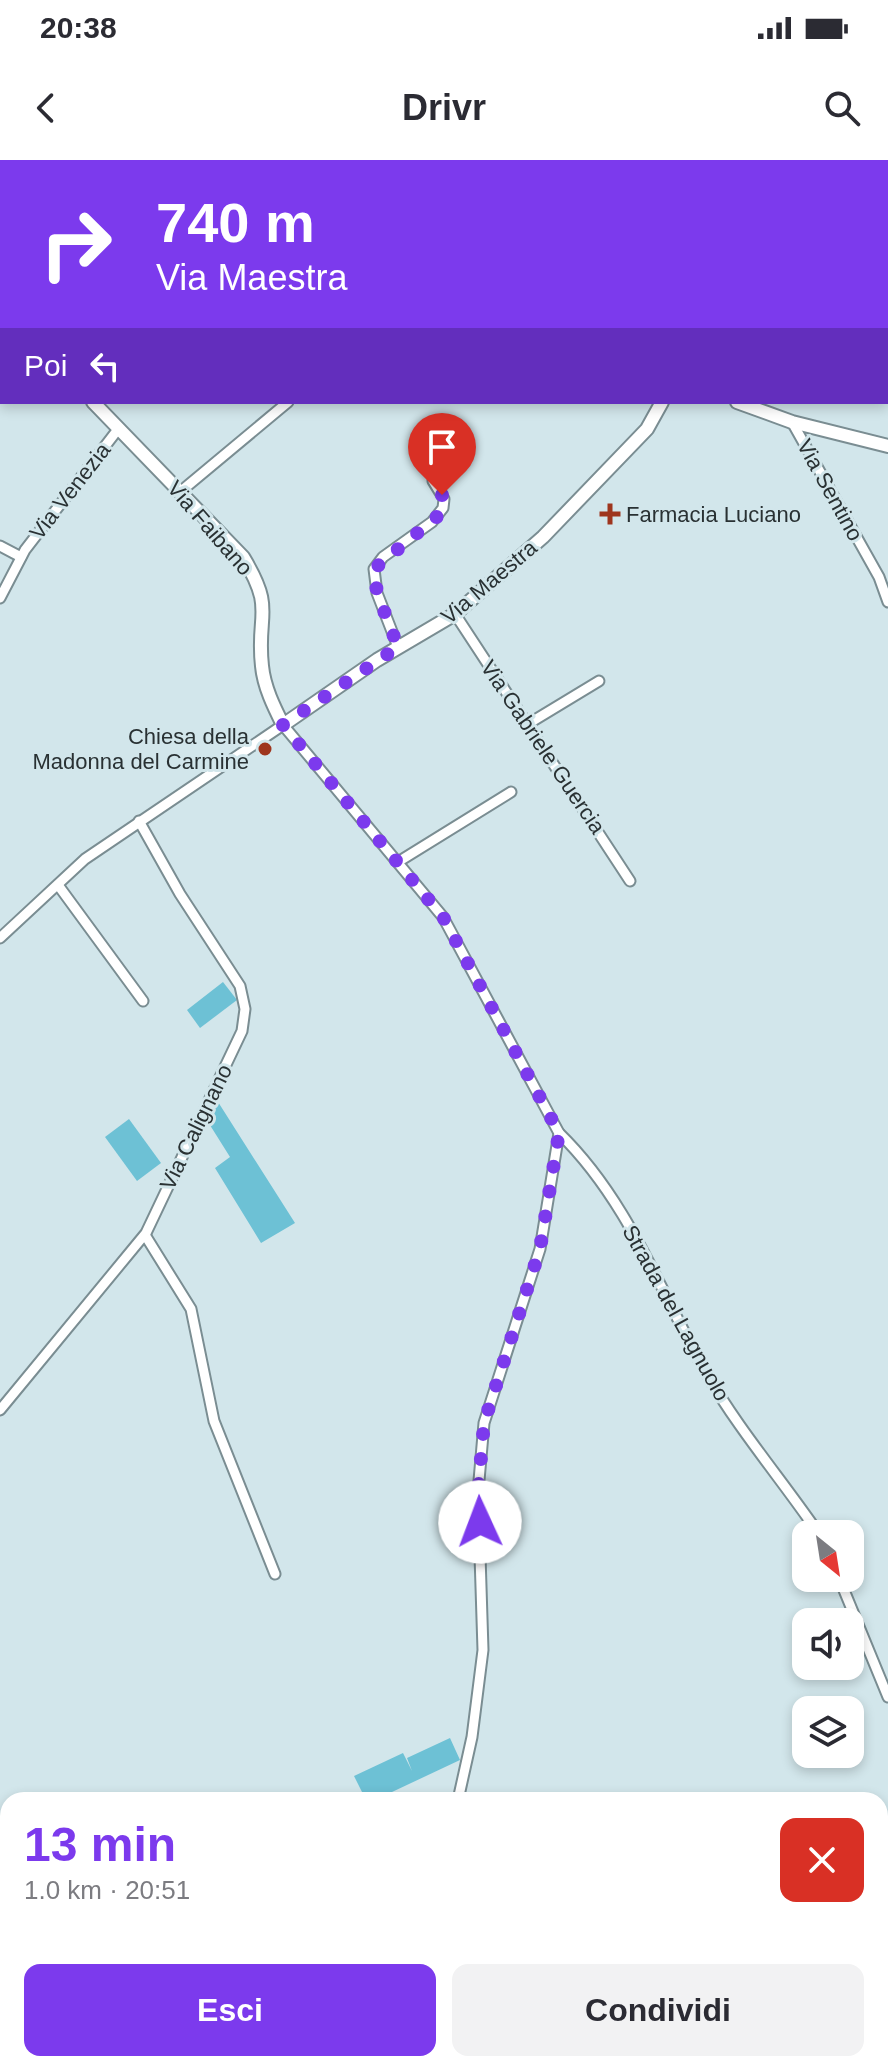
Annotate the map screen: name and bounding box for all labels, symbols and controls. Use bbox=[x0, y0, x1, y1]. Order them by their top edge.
text: 20:38 bbox=[40, 11, 117, 44]
icon: back bbox=[24, 86, 68, 130]
icon: search bbox=[820, 86, 864, 130]
text: Drivr bbox=[402, 87, 486, 128]
text: 740 m bbox=[156, 191, 315, 254]
icon: right bbox=[24, 192, 128, 296]
text: Via Maestra bbox=[156, 257, 347, 298]
icon: left bbox=[83, 344, 127, 388]
text: Poi bbox=[24, 349, 67, 382]
pin bbox=[408, 413, 476, 495]
icon: arrive bbox=[420, 425, 464, 469]
street label: Via Sentino bbox=[792, 435, 868, 545]
street label: Via Venezia bbox=[24, 437, 116, 544]
street label: Via Faibano bbox=[162, 476, 258, 580]
place label: Farmacia Luciano bbox=[626, 502, 801, 527]
marker: Farmacia Luciano bbox=[601, 505, 619, 523]
street label: Via Maestra bbox=[436, 534, 542, 629]
street label: Via Gabriele Guercia bbox=[476, 656, 611, 839]
place label: Chiesa della Madonna del Carmine bbox=[33, 724, 250, 774]
marker: Chiesa della Madonna del Carmine bbox=[256, 740, 274, 758]
street label: Via Calignano bbox=[155, 1060, 237, 1194]
street label: Strada del Lagnuolo bbox=[617, 1221, 735, 1405]
position arrow bbox=[438, 1480, 522, 1564]
north arrow bbox=[792, 1520, 864, 1592]
map controls bbox=[792, 1520, 864, 1768]
button: sound bbox=[792, 1608, 864, 1680]
button: layers bbox=[792, 1696, 864, 1768]
text: 13 min bbox=[24, 1818, 176, 1871]
button: close bbox=[780, 1818, 864, 1902]
text: 1.0 km · 20:51 bbox=[24, 1875, 190, 1905]
button: Esci bbox=[24, 1964, 436, 2056]
button: Condividi bbox=[452, 1964, 864, 2056]

